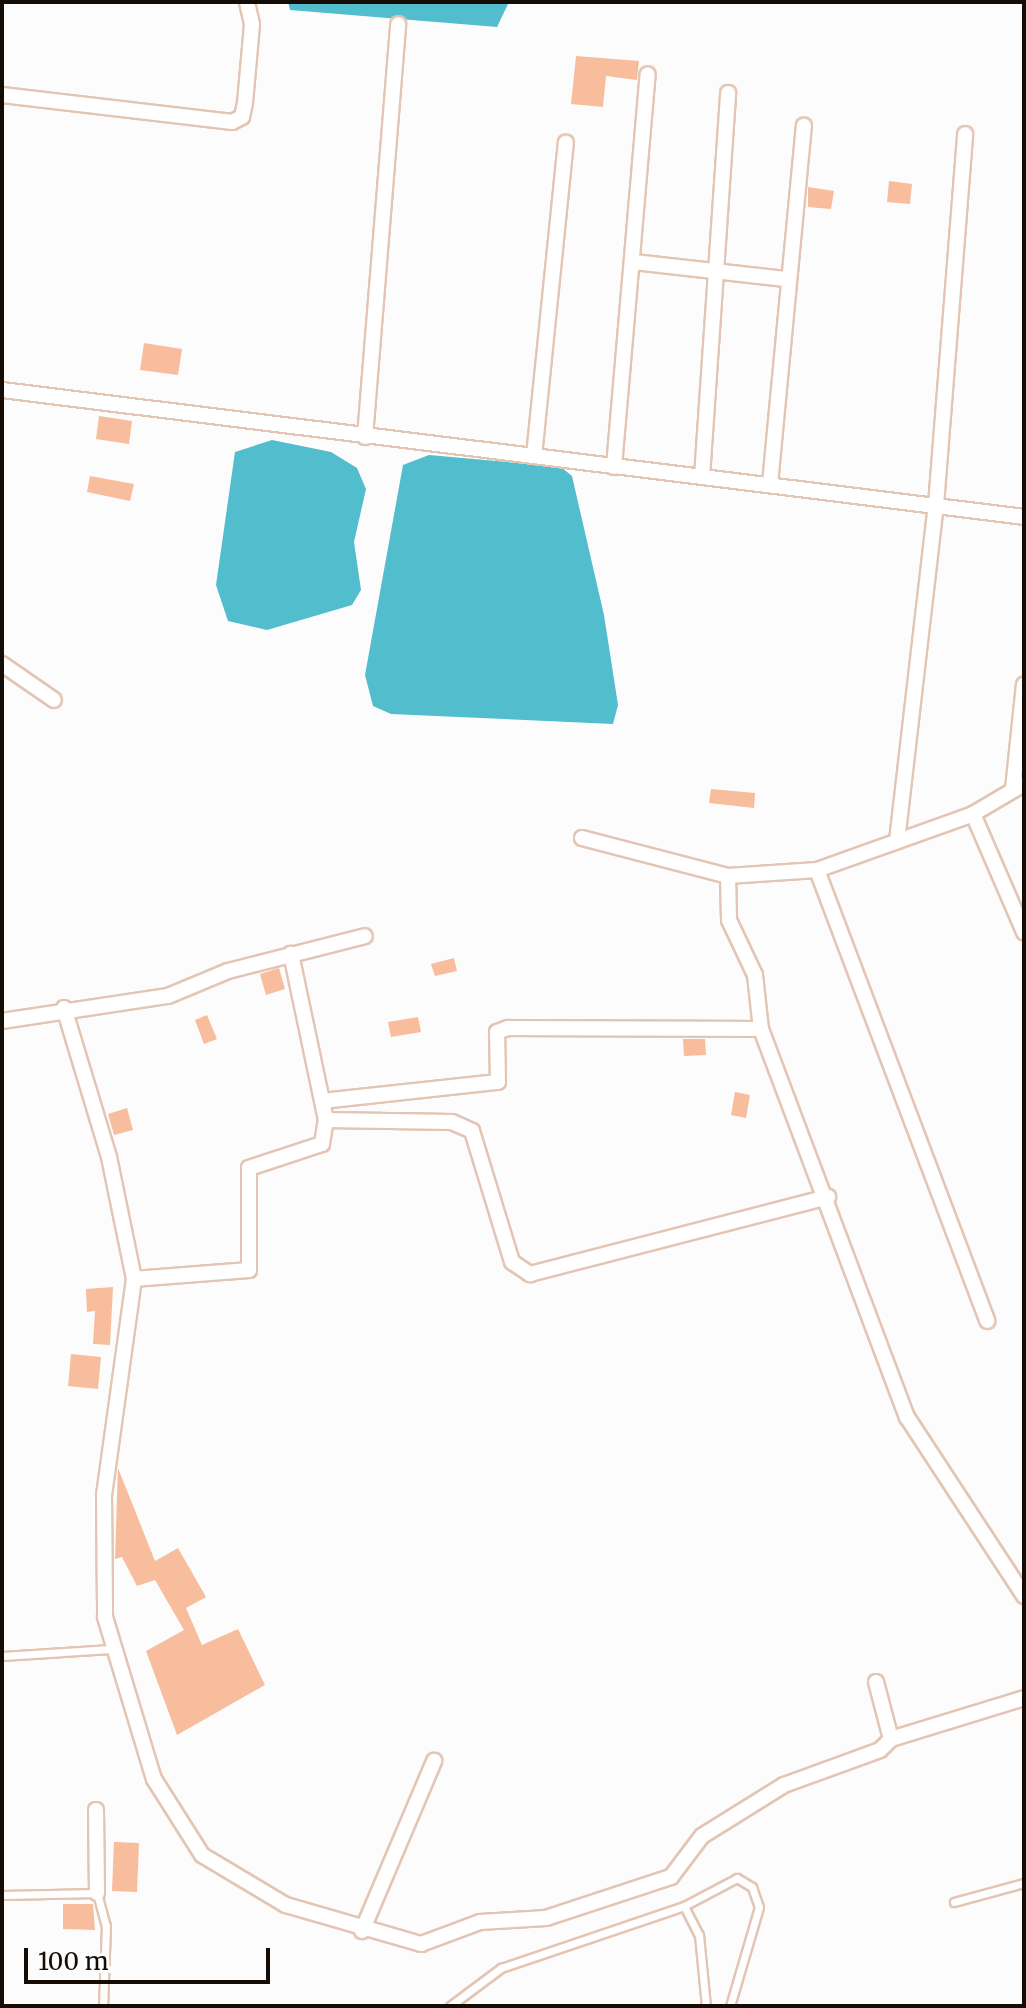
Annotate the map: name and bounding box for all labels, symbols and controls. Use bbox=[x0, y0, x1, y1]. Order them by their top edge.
scale bar bbox=[28, 1932, 274, 1982]
text: 100 m bbox=[38, 1946, 108, 1977]

